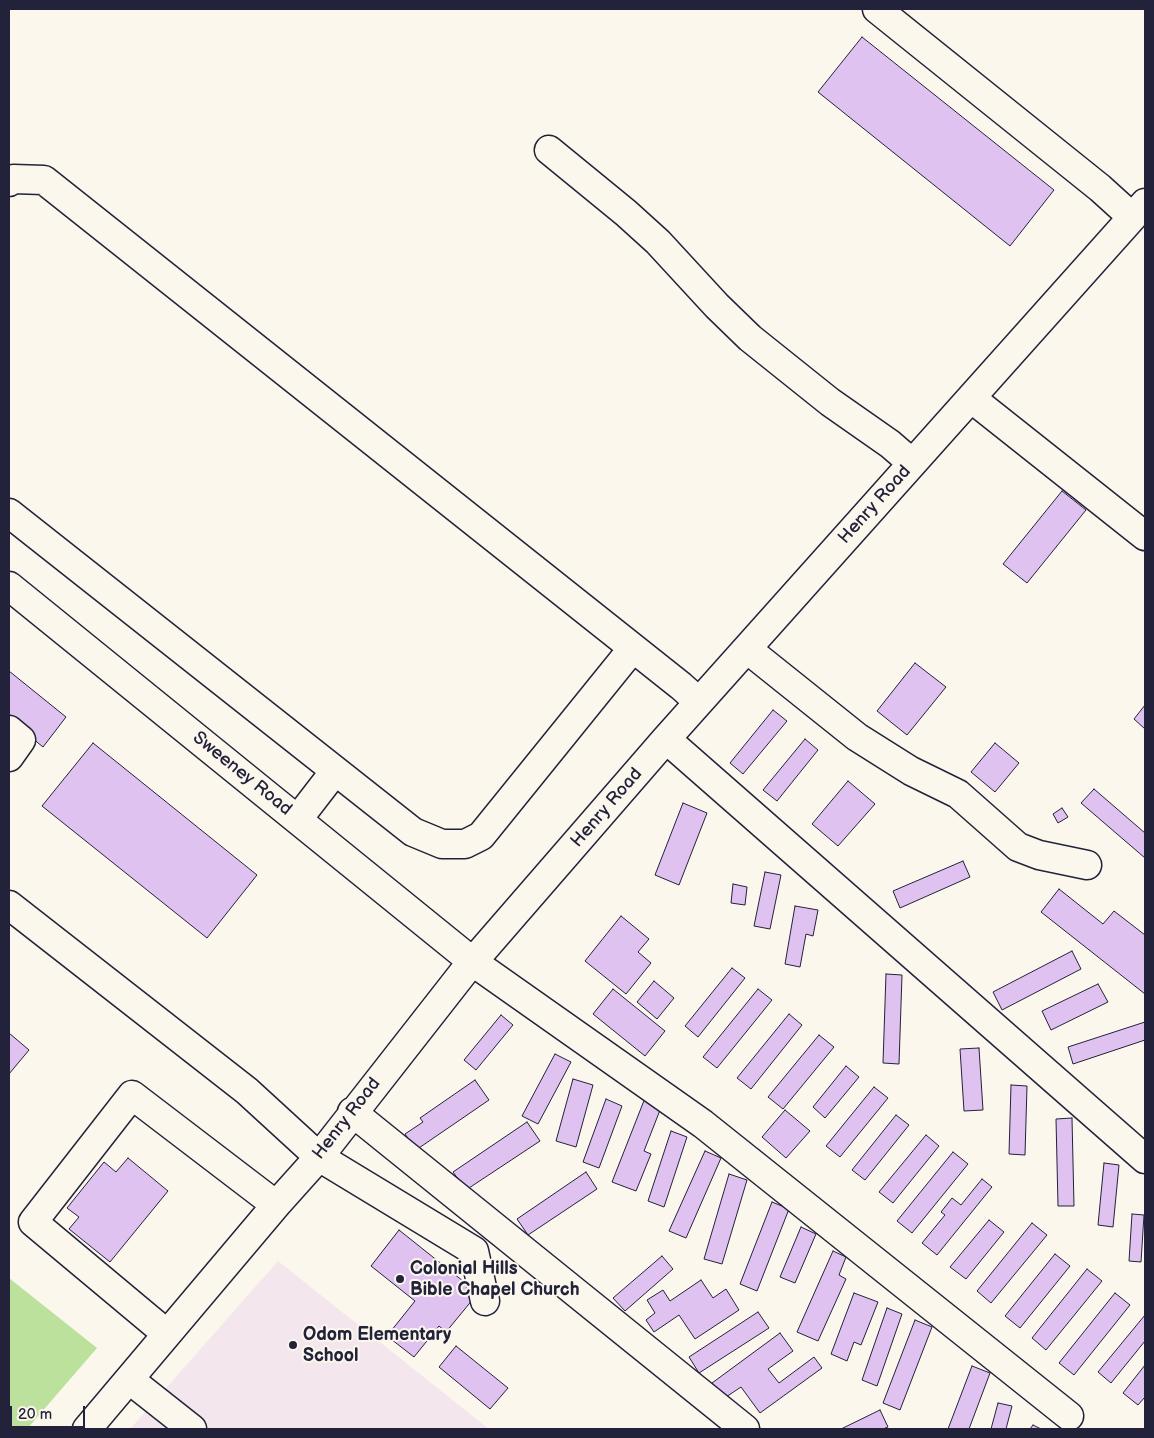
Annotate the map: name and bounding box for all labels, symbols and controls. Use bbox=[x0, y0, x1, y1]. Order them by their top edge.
street label: Henry Road bbox=[834, 461, 916, 549]
street label: Sweeney Road bbox=[188, 727, 296, 821]
street label: Henry Road bbox=[567, 764, 647, 852]
street label: Henry Road bbox=[308, 1074, 386, 1164]
place label: Colonial Hills Bible Chapel Church bbox=[410, 1258, 579, 1300]
marker: Colonial Hills Bible Chapel Church bbox=[394, 1273, 406, 1285]
place label: Odom Elementary School bbox=[303, 1324, 451, 1366]
marker: Odom Elementary School bbox=[287, 1339, 299, 1351]
scale bar bbox=[12, 1396, 88, 1428]
text: 20 m bbox=[18, 1405, 52, 1424]

